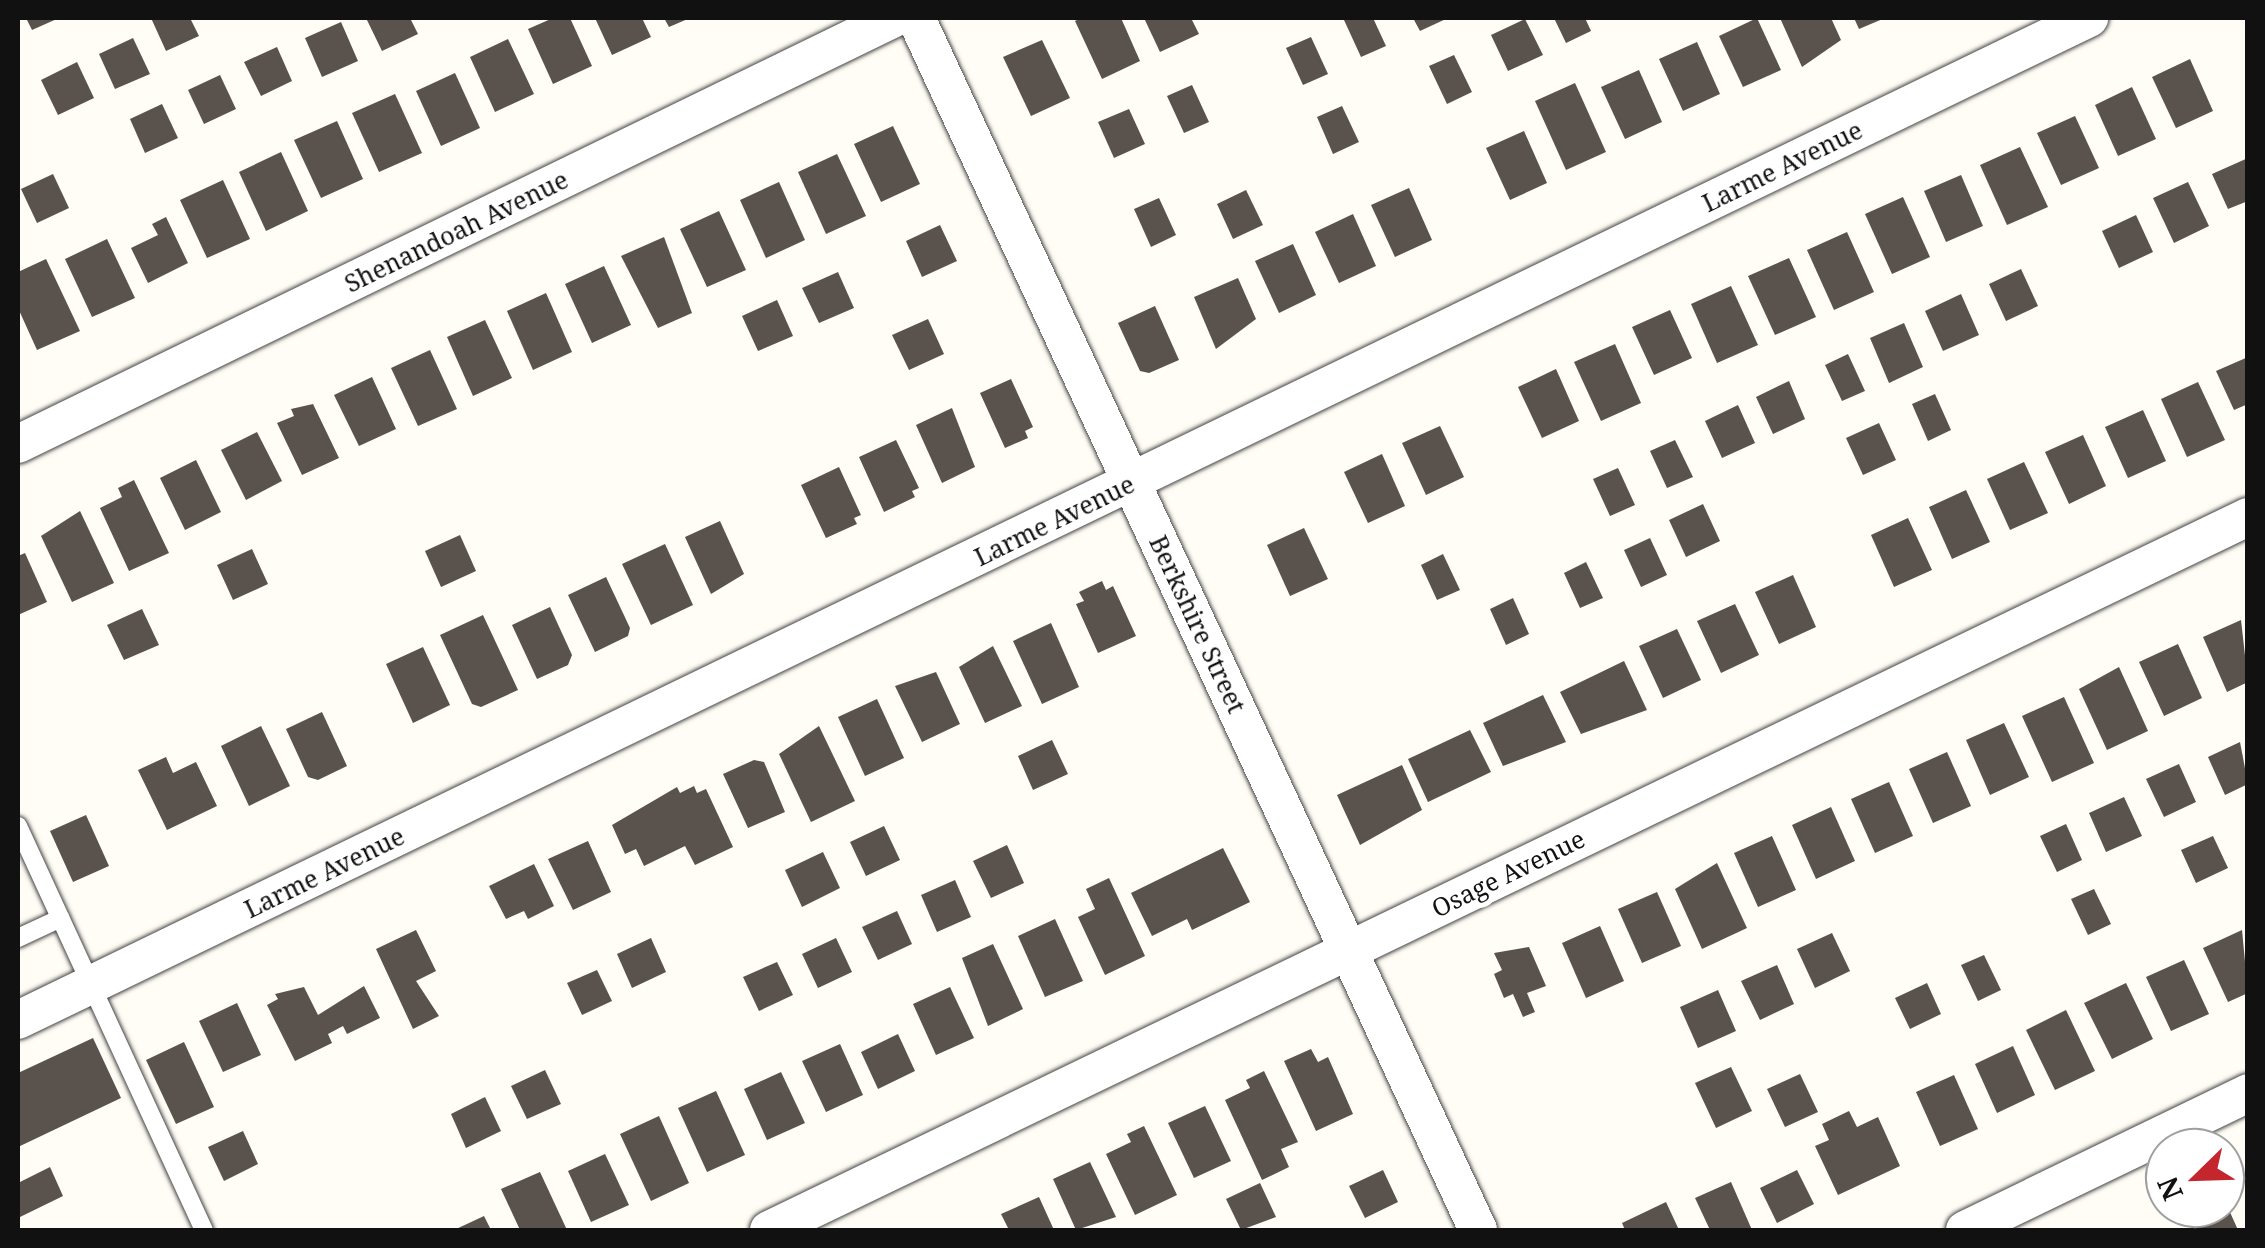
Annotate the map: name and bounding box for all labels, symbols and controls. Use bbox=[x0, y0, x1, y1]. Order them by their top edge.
street label: Larme Avenue bbox=[1697, 114, 1867, 218]
street label: Shenandoah Avenue bbox=[339, 164, 573, 298]
street label: Larme Avenue bbox=[969, 468, 1139, 572]
street label: Berkshire Street bbox=[1144, 530, 1252, 718]
street label: Larme Avenue bbox=[239, 820, 409, 924]
street label: Osage Avenue bbox=[1427, 823, 1589, 923]
north arrow bbox=[2145, 1128, 2245, 1228]
text: N bbox=[2147, 1171, 2191, 1207]

